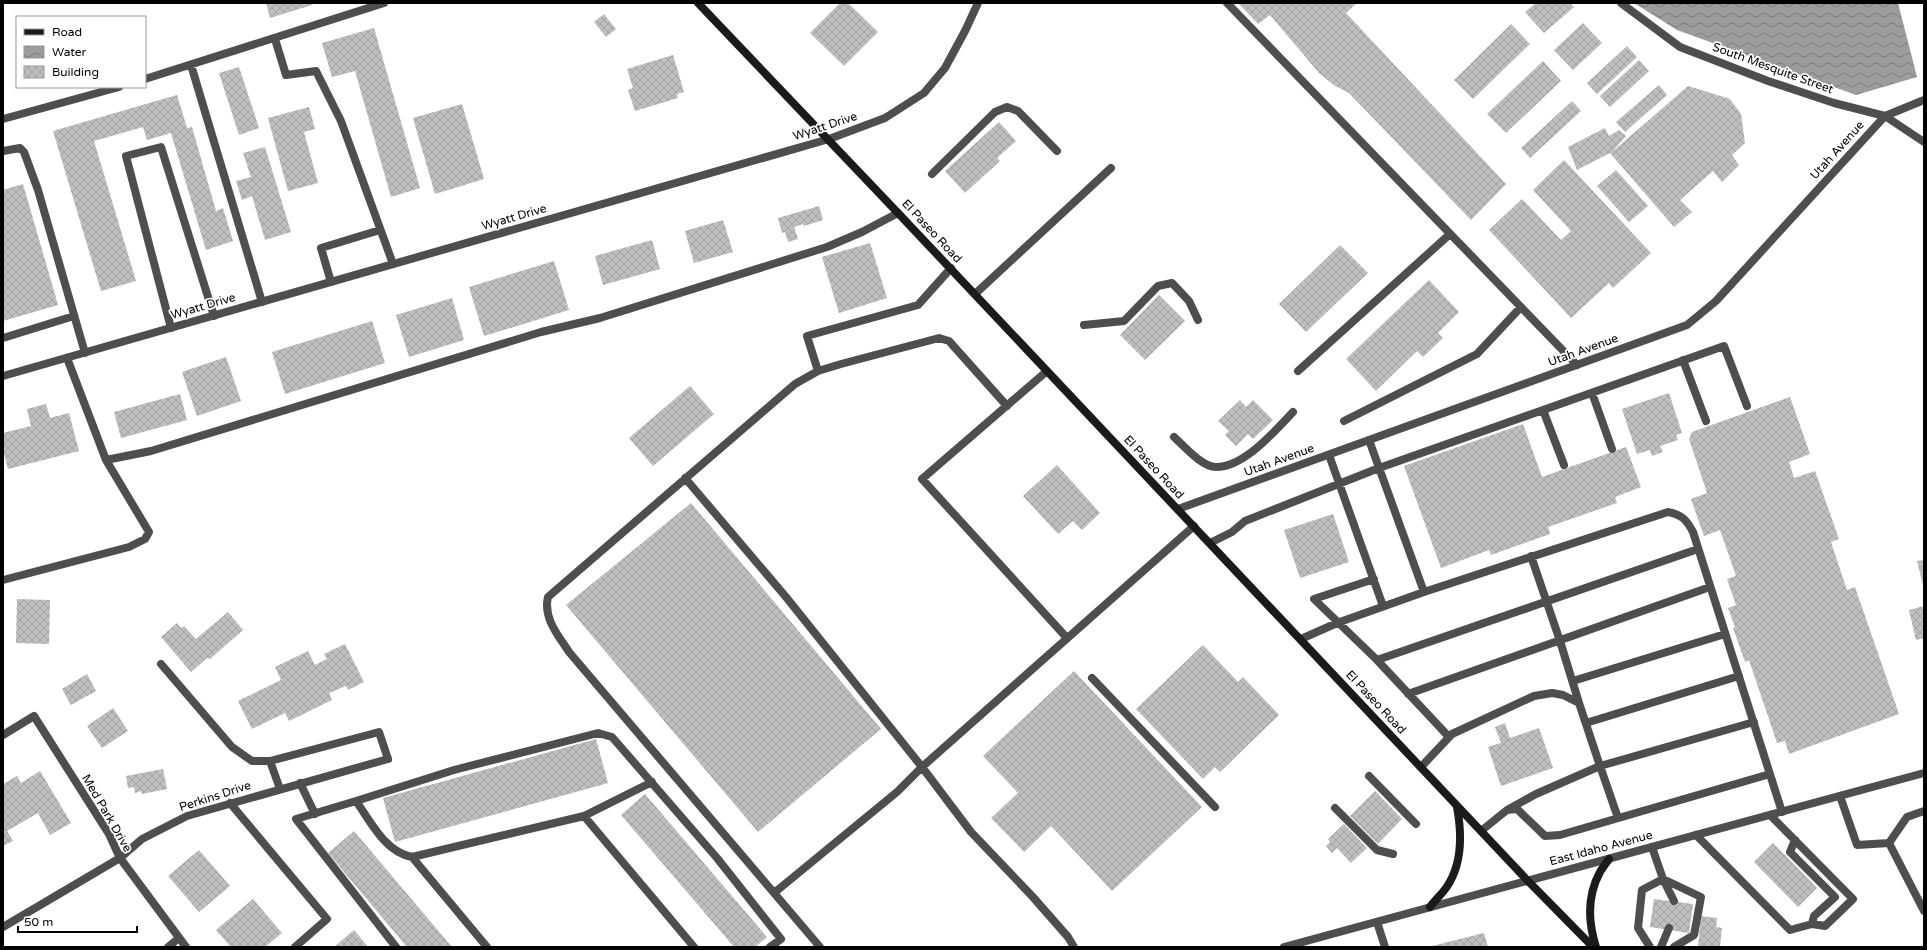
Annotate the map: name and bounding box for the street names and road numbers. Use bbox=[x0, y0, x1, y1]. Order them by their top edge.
street label: South Mesquite Street bbox=[1711, 40, 1836, 97]
street label: Wyatt Drive bbox=[791, 109, 859, 143]
street label: Utah Avenue bbox=[1807, 118, 1867, 182]
street label: El Paseo Road bbox=[899, 196, 965, 266]
street label: Wyatt Drive bbox=[480, 201, 548, 233]
street label: Wyatt Drive bbox=[169, 290, 237, 322]
street label: Utah Avenue bbox=[1546, 331, 1620, 369]
street label: El Paseo Road bbox=[1121, 432, 1187, 502]
street label: Utah Avenue bbox=[1242, 441, 1316, 479]
street label: El Paseo Road bbox=[1343, 667, 1409, 737]
street label: Med Park Drive bbox=[79, 772, 135, 854]
street label: Perkins Drive bbox=[177, 778, 253, 814]
street label: East Idaho Avenue bbox=[1548, 827, 1654, 868]

